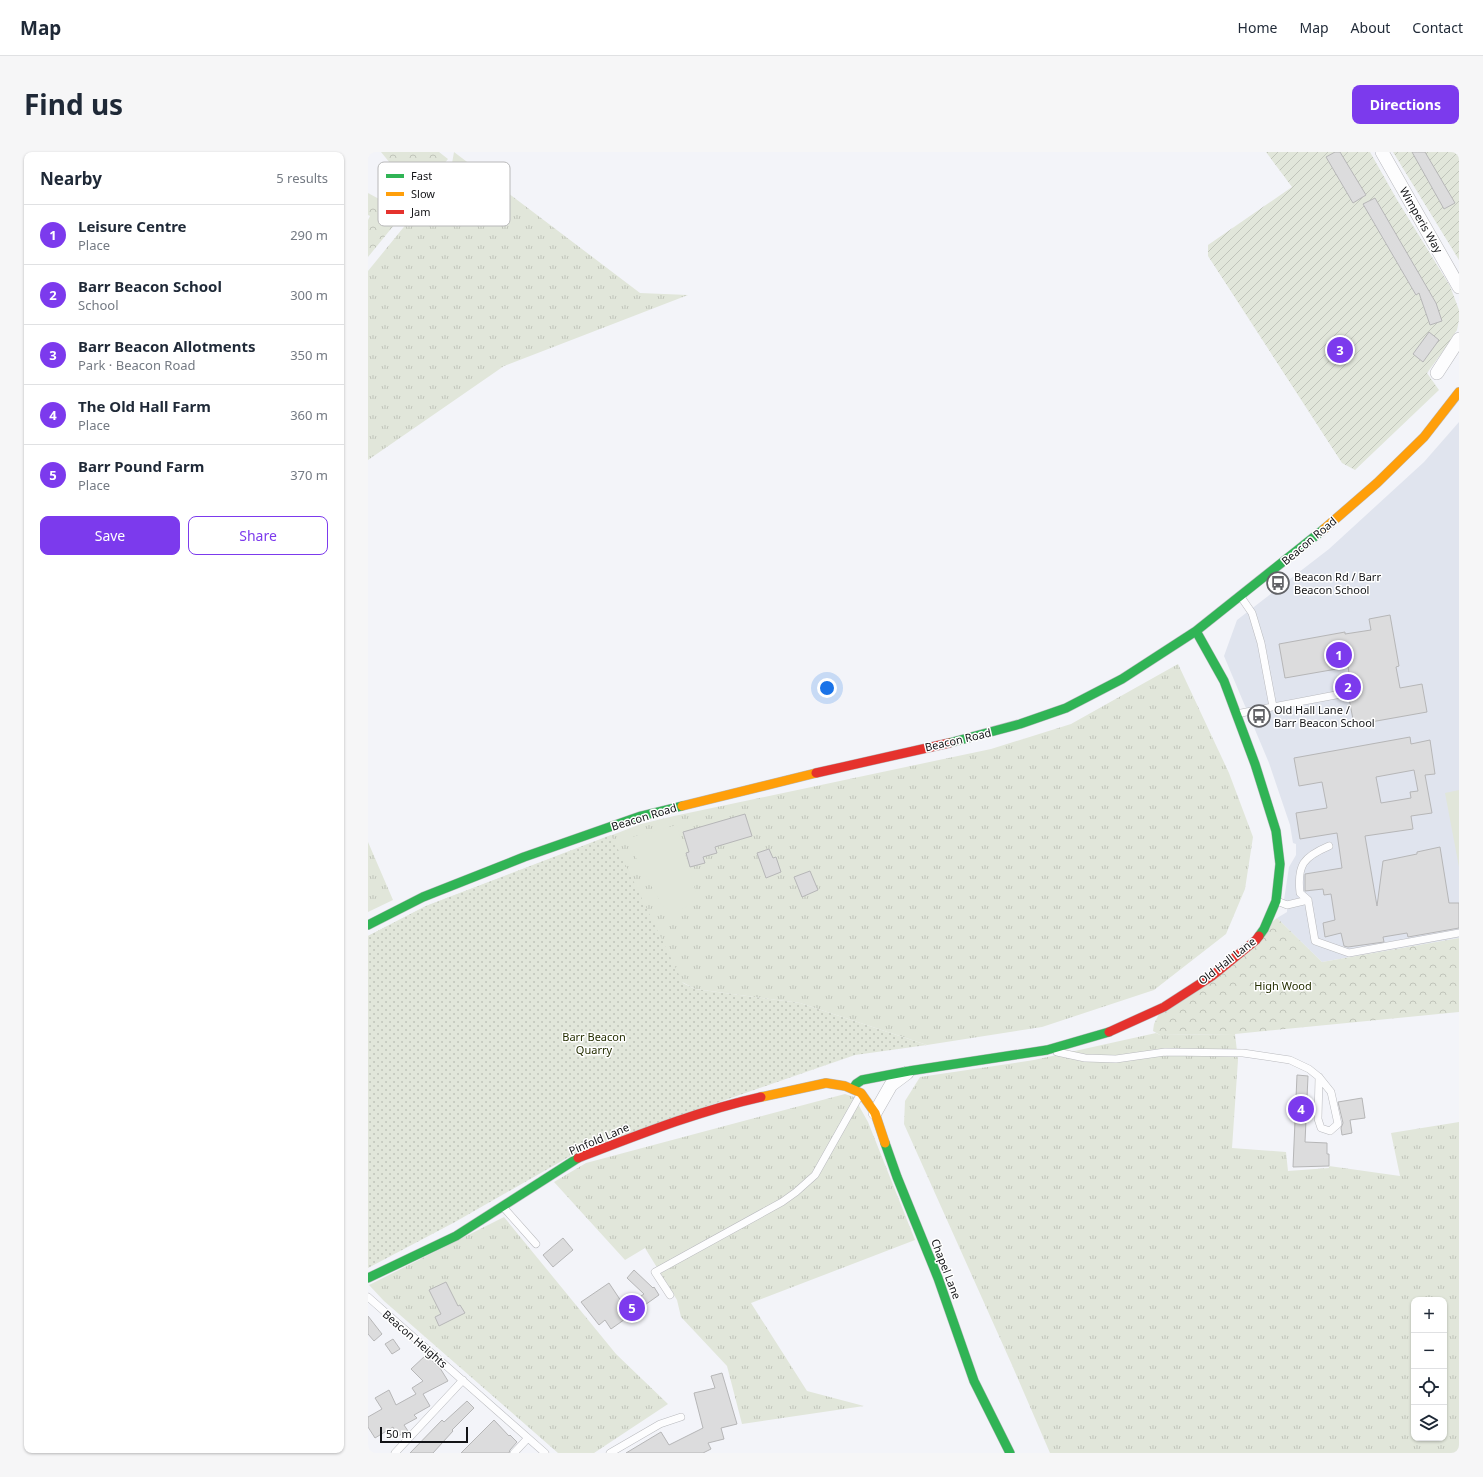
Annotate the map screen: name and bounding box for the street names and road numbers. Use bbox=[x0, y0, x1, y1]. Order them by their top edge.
street label: Wimperis Way bbox=[1397, 184, 1447, 256]
street label: Beacon Road bbox=[1278, 513, 1339, 568]
street label: Beacon Road bbox=[923, 725, 992, 754]
street label: Beacon Road bbox=[609, 799, 678, 834]
street label: Old Hall Lane bbox=[1195, 933, 1258, 988]
street label: Pinfold Lane bbox=[566, 1119, 631, 1158]
street label: Chapel Lane bbox=[928, 1236, 965, 1301]
street label: Beacon Heights bbox=[380, 1306, 451, 1371]

